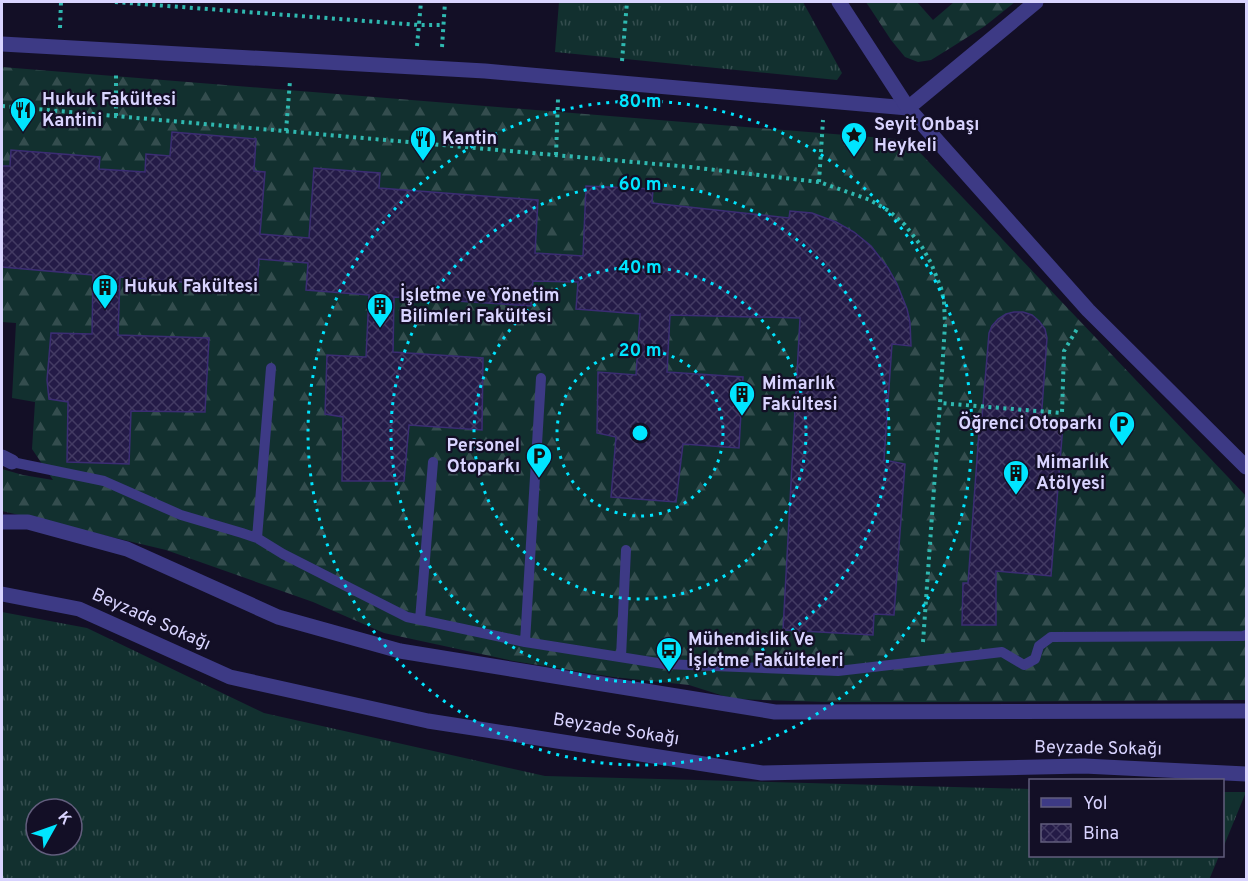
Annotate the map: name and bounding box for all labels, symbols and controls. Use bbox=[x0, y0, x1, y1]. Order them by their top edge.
place label: Hukuk Fakültesi Kantini bbox=[42, 89, 176, 133]
text: 80 m bbox=[618, 91, 662, 114]
restaurant icon: Hukuk Fakültesi Kantini bbox=[8, 95, 38, 133]
place label: Seyit Onbaşı Heykeli bbox=[874, 114, 979, 158]
place icon: Seyit Onbaşı Heykeli bbox=[839, 120, 869, 158]
restaurant icon: Kantin bbox=[408, 124, 438, 162]
place label: Kantin bbox=[442, 128, 497, 151]
text: 60 m bbox=[618, 174, 662, 197]
text: 40 m bbox=[618, 257, 662, 280]
building icon: Hukuk Fakültesi bbox=[90, 272, 120, 310]
place label: Hukuk Fakültesi bbox=[124, 276, 258, 299]
place label: İşletme ve Yönetim Bilimleri Fakültesi bbox=[400, 283, 560, 329]
building icon: İşletme ve Yönetim Bilimleri Fakültesi bbox=[365, 291, 395, 329]
text: 20 m bbox=[618, 340, 662, 363]
place label: Mimarlık Fakültesi bbox=[762, 373, 838, 417]
building icon: Mimarlık Fakültesi bbox=[727, 379, 757, 417]
parking icon: Öğrenci Otoparkı bbox=[1107, 409, 1137, 447]
place label: Öğrenci Otoparkı bbox=[958, 411, 1102, 436]
centre of rings bbox=[630, 423, 650, 443]
place label: Personel Otoparkı bbox=[447, 435, 520, 479]
parking icon: Personel Otoparkı bbox=[524, 441, 554, 479]
place label: Mimarlık Atölyesi bbox=[1036, 452, 1109, 496]
building icon: Mimarlık Atölyesi bbox=[1001, 458, 1031, 496]
street label: Beyzade Sokağı bbox=[88, 584, 214, 656]
place label: Mühendislik Ve İşletme Fakülteleri bbox=[688, 629, 844, 673]
bus stop icon: Mühendislik Ve İşletme Fakülteleri bbox=[654, 635, 684, 673]
street label: Beyzade Sokağı bbox=[551, 709, 681, 751]
street label: Beyzade Sokağı bbox=[1034, 736, 1162, 762]
legend bbox=[1029, 779, 1224, 857]
text: Yol bbox=[1083, 793, 1108, 816]
north arrow bbox=[24, 797, 84, 857]
text: K bbox=[53, 808, 75, 829]
text: Bina bbox=[1083, 823, 1119, 846]

